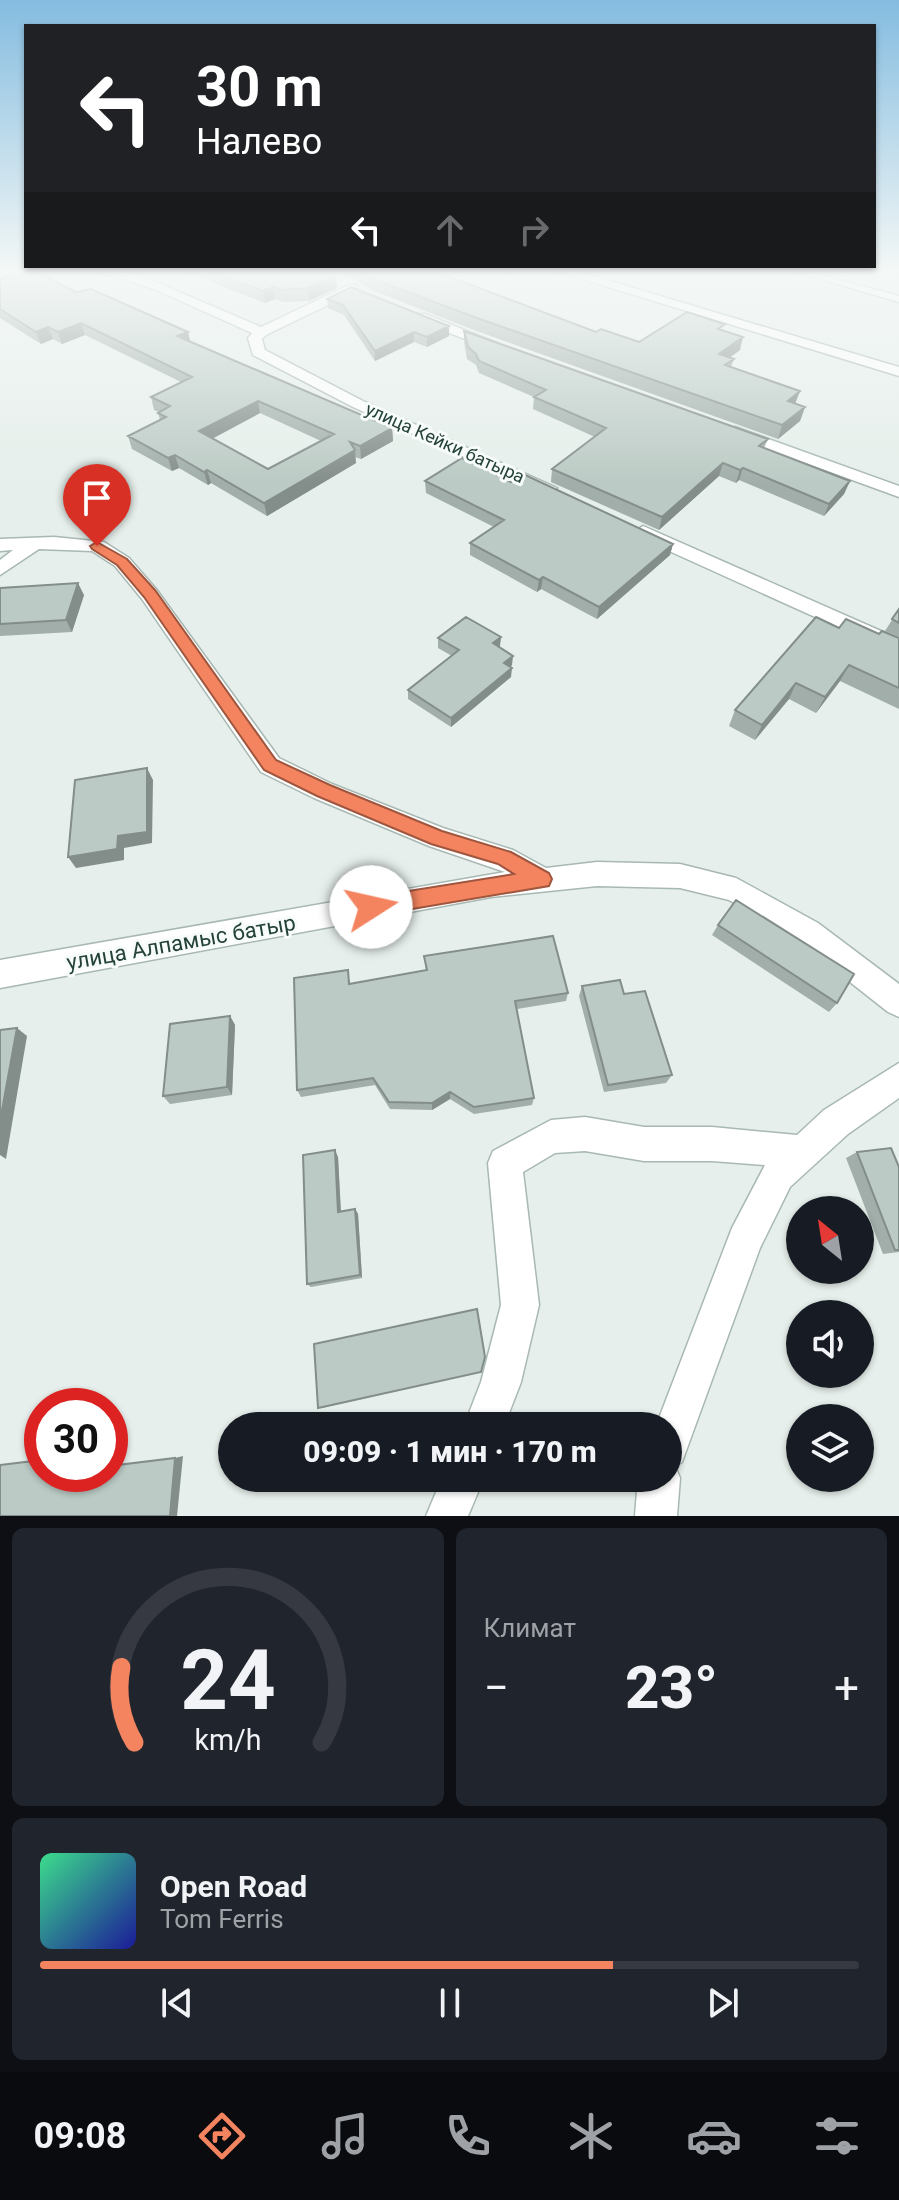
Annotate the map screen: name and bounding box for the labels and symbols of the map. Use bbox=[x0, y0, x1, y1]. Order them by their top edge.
street label: улица Кейки батыра bbox=[362, 398, 528, 487]
pin bbox=[63, 464, 131, 546]
position arrow bbox=[329, 865, 413, 949]
street label: улица Алпамыс батыр bbox=[65, 910, 298, 975]
north arrow bbox=[786, 1196, 874, 1284]
speed limit sign: 30 bbox=[24, 1388, 128, 1492]

